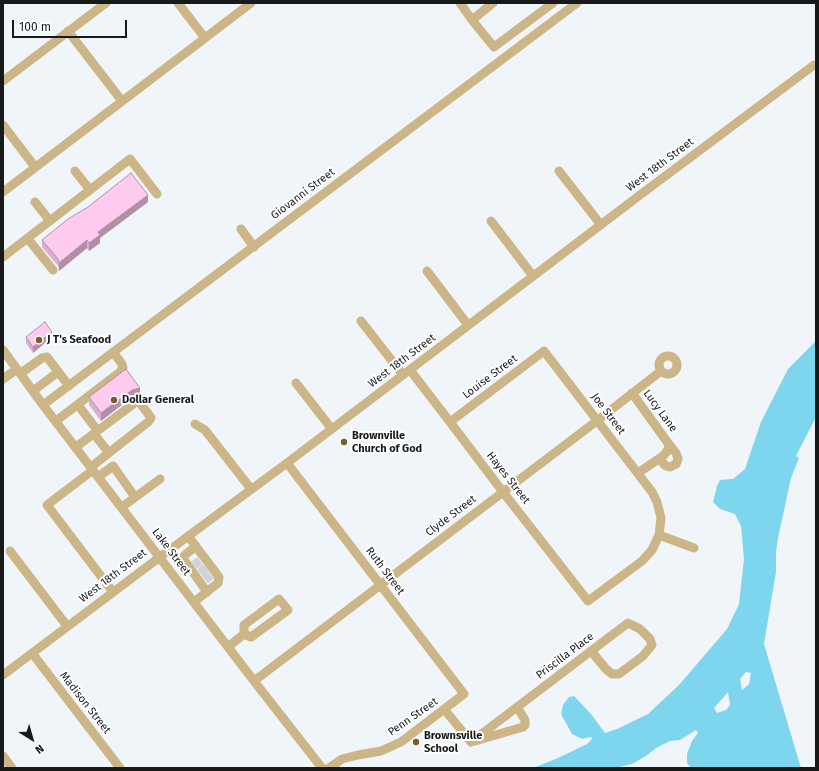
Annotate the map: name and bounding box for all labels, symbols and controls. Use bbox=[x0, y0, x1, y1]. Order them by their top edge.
scale bar bbox=[14, 12, 129, 38]
text: 100 m bbox=[19, 20, 51, 34]
street label: West 18th Street bbox=[624, 135, 696, 195]
street label: Giovanni Street bbox=[269, 166, 337, 222]
street label: West 18th Street bbox=[366, 331, 438, 391]
place label: J T's Seafood bbox=[47, 333, 111, 347]
marker: J T's Seafood bbox=[34, 335, 44, 345]
street label: Louise Street bbox=[460, 352, 520, 402]
street label: Lucy Lane bbox=[640, 387, 680, 435]
street label: Joe Street bbox=[588, 391, 628, 437]
place label: Dollar General bbox=[122, 393, 194, 407]
marker: Dollar General bbox=[109, 395, 119, 405]
place label: Brownville Church of God bbox=[352, 429, 422, 455]
marker: Brownville Church of God bbox=[339, 437, 349, 447]
street label: Hayes Street bbox=[484, 449, 532, 507]
street label: Clyde Street bbox=[423, 493, 479, 539]
street label: Lake Street bbox=[149, 526, 193, 578]
street label: Ruth Street bbox=[363, 545, 407, 597]
street label: West 18th Street bbox=[77, 546, 149, 606]
street label: Priscilla Place bbox=[534, 630, 596, 682]
street label: Madison Street bbox=[57, 669, 113, 737]
street label: Penn Street bbox=[386, 695, 440, 739]
north arrow bbox=[12, 719, 52, 759]
place label: Brownsville School bbox=[424, 729, 482, 755]
marker: Brownsville School bbox=[411, 737, 421, 747]
text: N bbox=[33, 742, 46, 756]

